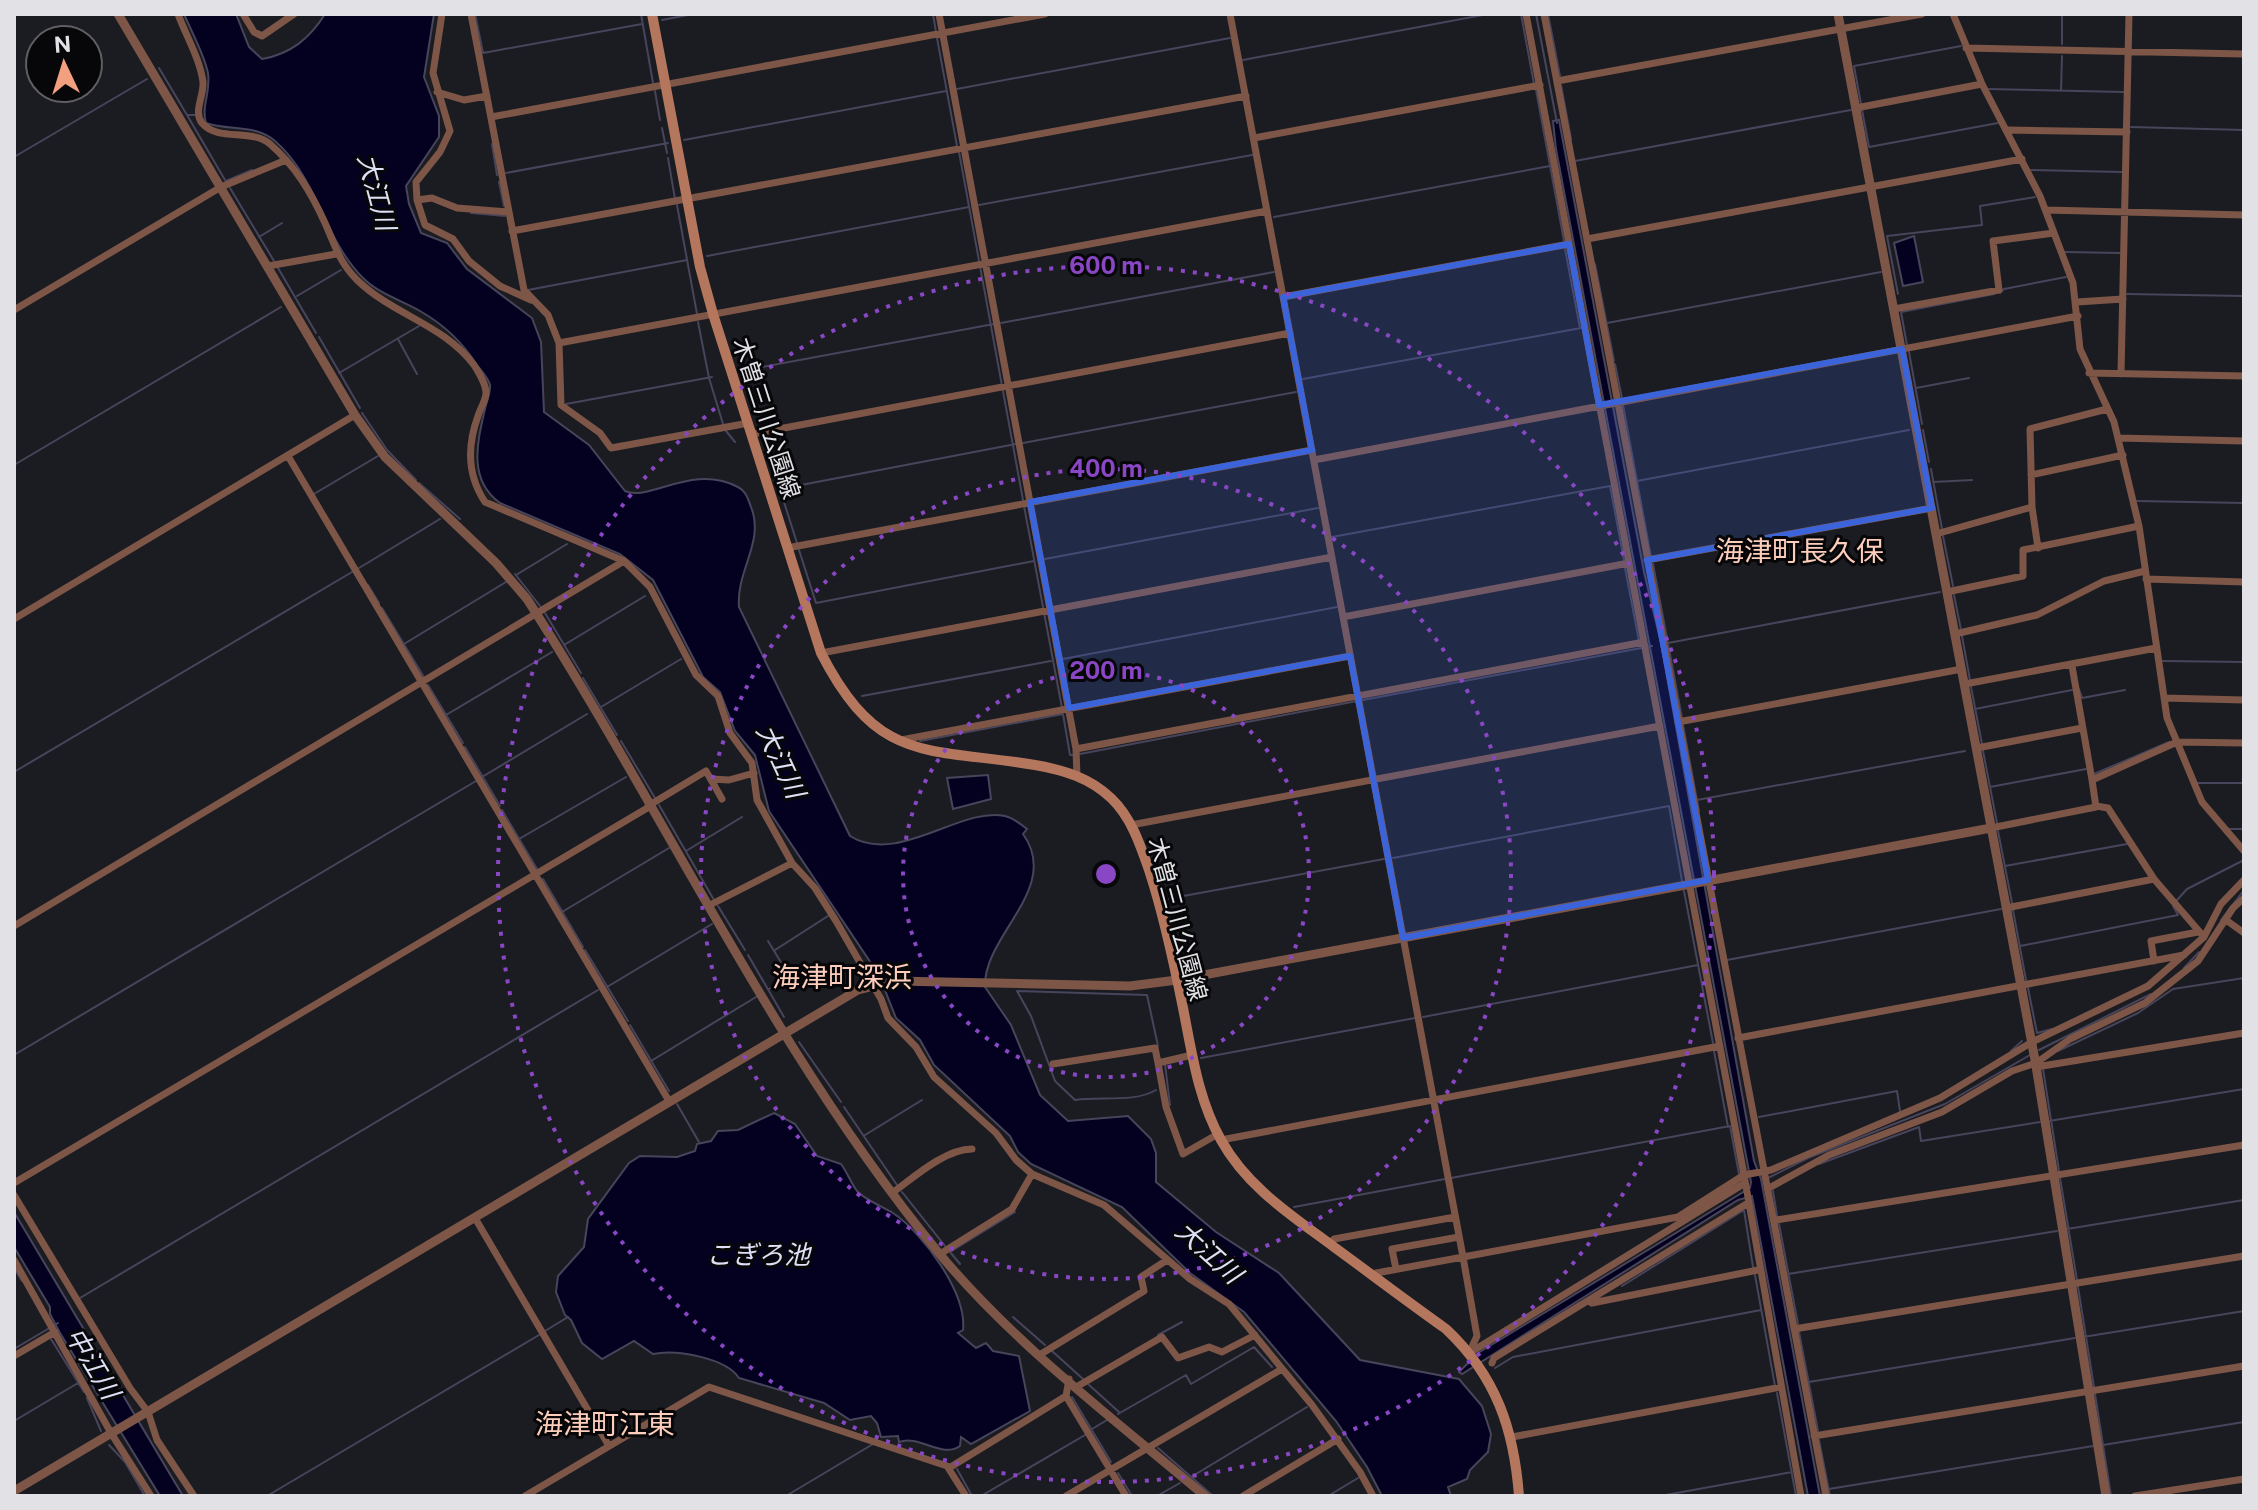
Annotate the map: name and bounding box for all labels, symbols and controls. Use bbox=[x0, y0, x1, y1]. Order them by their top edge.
north arrow bbox=[24, 24, 104, 104]
text: N bbox=[53, 30, 72, 58]
water label: 大江川 bbox=[352, 150, 403, 237]
text: 600 m bbox=[1069, 251, 1143, 279]
street label: 木曽三川公園線 bbox=[728, 334, 806, 502]
text: 400 m bbox=[1069, 454, 1143, 482]
district label: 海津町長久保 bbox=[1716, 534, 1884, 567]
text: 200 m bbox=[1069, 656, 1143, 684]
water label: 大江川 bbox=[750, 719, 813, 806]
street label: 木曽三川公園線 bbox=[1143, 834, 1213, 1004]
centre of rings bbox=[1092, 860, 1120, 888]
district label: 海津町深浜 bbox=[772, 960, 912, 993]
water label: 大江川 bbox=[1170, 1214, 1251, 1292]
water label: こぎろ池 bbox=[706, 1239, 813, 1270]
water label: 中江川 bbox=[60, 1322, 128, 1407]
district label: 海津町江東 bbox=[535, 1407, 675, 1440]

